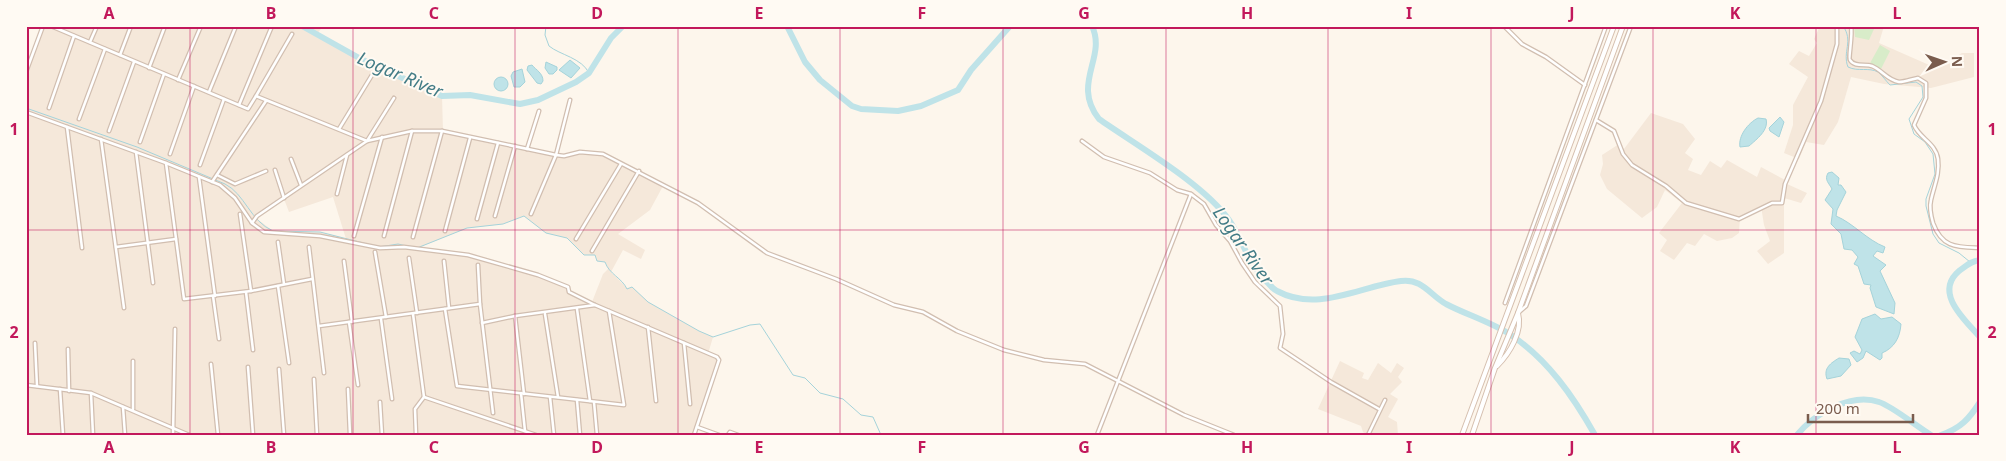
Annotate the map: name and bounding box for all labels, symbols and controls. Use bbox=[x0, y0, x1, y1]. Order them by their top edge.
text: A bbox=[103, 2, 115, 24]
text: B bbox=[266, 2, 276, 24]
text: C bbox=[429, 2, 439, 24]
text: D bbox=[591, 2, 603, 24]
text: E bbox=[755, 2, 764, 24]
text: F bbox=[918, 2, 926, 24]
text: G bbox=[1078, 2, 1090, 24]
text: H bbox=[1241, 2, 1253, 24]
text: I bbox=[1406, 2, 1412, 24]
text: J bbox=[1567, 2, 1575, 24]
text: K bbox=[1730, 2, 1741, 24]
text: L bbox=[1893, 2, 1902, 24]
north arrow bbox=[1918, 38, 1968, 88]
water label: Logar River bbox=[354, 45, 448, 103]
text: N bbox=[1948, 56, 1967, 68]
text: 1 bbox=[9, 118, 19, 140]
text: 1 bbox=[1987, 118, 1997, 140]
water label: Logar River bbox=[1208, 201, 1280, 290]
text: 2 bbox=[9, 321, 19, 343]
text: 2 bbox=[1987, 321, 1997, 343]
scale bar bbox=[1808, 391, 1914, 423]
text: 200 m bbox=[1816, 398, 1860, 418]
text: A bbox=[103, 436, 115, 458]
text: B bbox=[266, 436, 276, 458]
text: C bbox=[429, 436, 439, 458]
text: D bbox=[591, 436, 603, 458]
text: E bbox=[755, 436, 764, 458]
text: F bbox=[918, 436, 926, 458]
text: G bbox=[1078, 436, 1090, 458]
text: H bbox=[1241, 436, 1253, 458]
text: I bbox=[1406, 436, 1412, 458]
text: J bbox=[1567, 436, 1575, 458]
text: K bbox=[1730, 436, 1741, 458]
text: L bbox=[1893, 436, 1902, 458]

